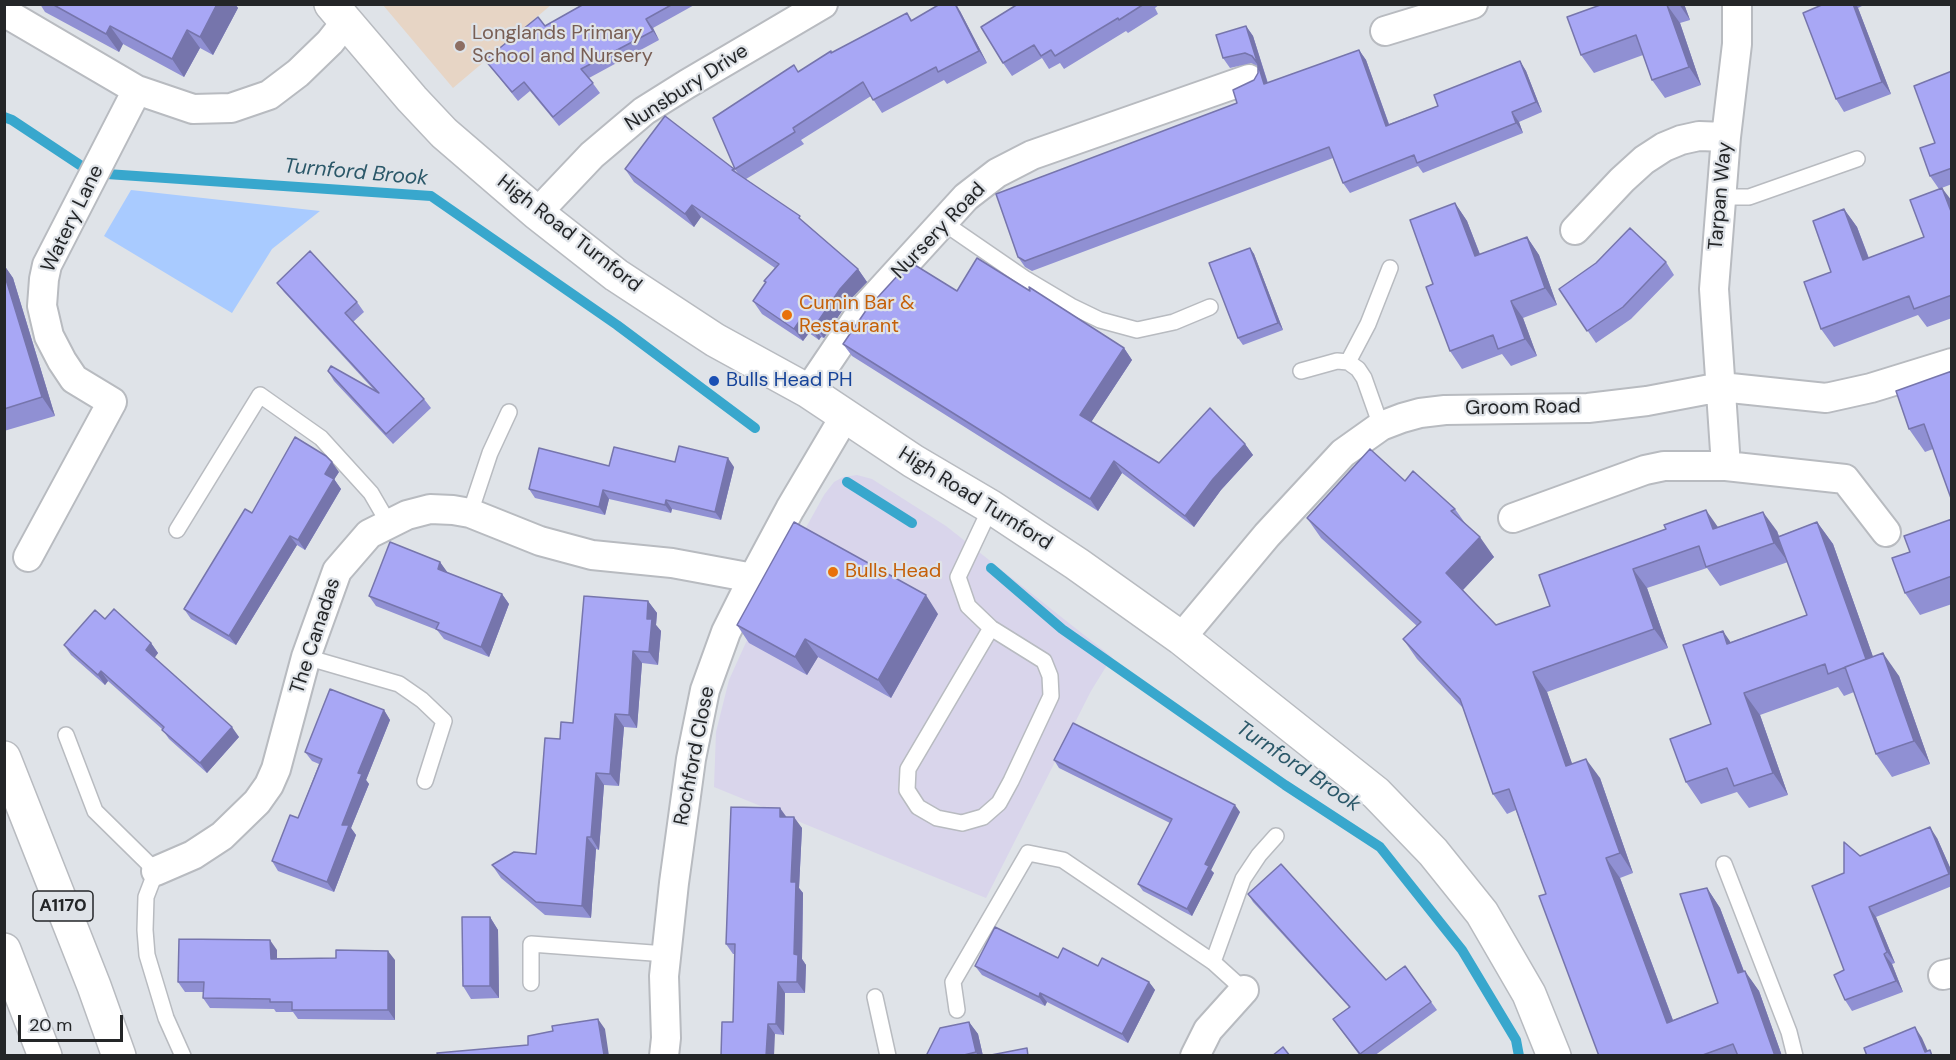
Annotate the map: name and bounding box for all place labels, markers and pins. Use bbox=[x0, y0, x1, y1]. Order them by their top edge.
place label: Longlands Primary School and Nursery bbox=[472, 22, 653, 69]
marker: Longlands Primary School and Nursery bbox=[453, 39, 467, 53]
place label: Cumin Bar & Restaurant bbox=[799, 292, 915, 339]
marker: Cumin Bar & Restaurant bbox=[780, 308, 794, 322]
place label: Bulls Head PH bbox=[726, 369, 853, 393]
marker: Bulls Head PH bbox=[707, 374, 721, 388]
place label: Bulls Head bbox=[845, 560, 941, 584]
marker: Bulls Head bbox=[826, 565, 840, 579]

